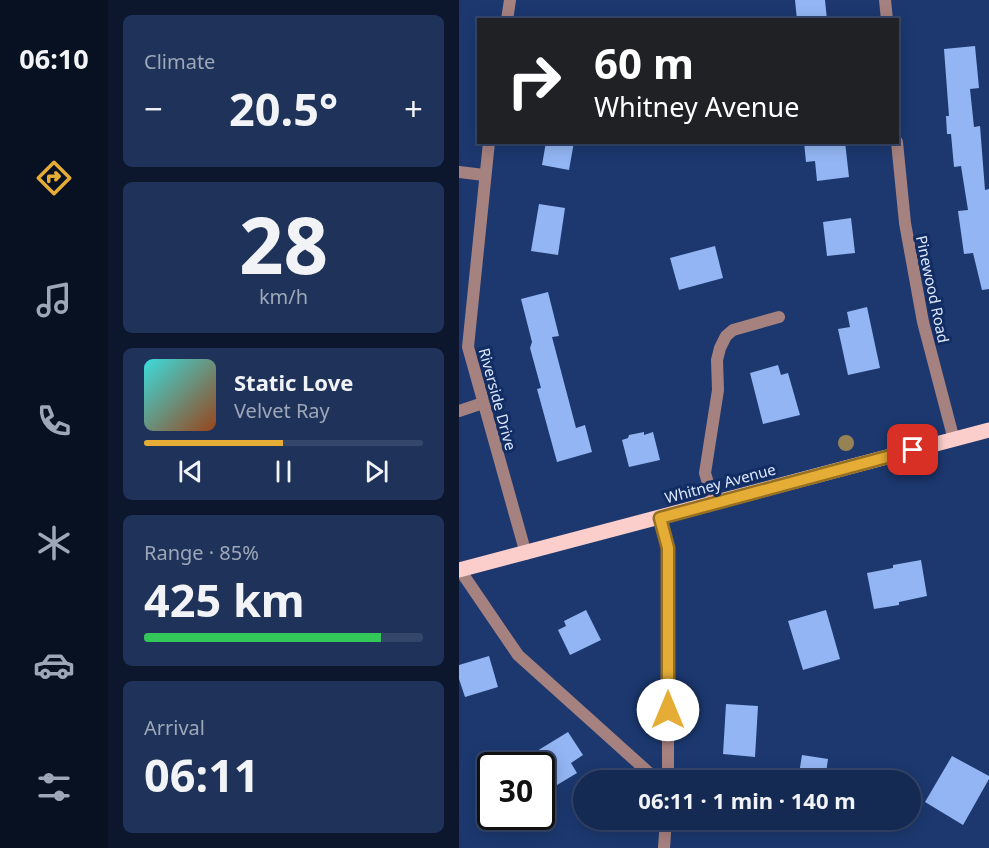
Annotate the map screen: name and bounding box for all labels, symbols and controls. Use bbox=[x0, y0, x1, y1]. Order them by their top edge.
text: 60 m bbox=[594, 34, 694, 91]
text: 06:10 bbox=[19, 40, 89, 77]
icon: right bbox=[495, 42, 573, 120]
text: Climate bbox=[144, 48, 215, 75]
text: 20.5° bbox=[229, 78, 338, 139]
text: − bbox=[144, 86, 163, 131]
text: + bbox=[404, 86, 423, 131]
text: Whitney Avenue bbox=[594, 88, 799, 125]
icon: directions bbox=[33, 157, 75, 199]
text: 28 bbox=[239, 191, 328, 297]
street label: Pinewood Road bbox=[912, 233, 954, 345]
icon: music bbox=[33, 279, 75, 321]
text: km/h bbox=[259, 283, 308, 310]
street label: Riverside Drive bbox=[475, 346, 521, 452]
text: Static Love bbox=[234, 367, 353, 397]
text: Velvet Ray bbox=[234, 397, 330, 424]
icon: phone bbox=[33, 400, 75, 442]
pin bbox=[887, 424, 938, 475]
icon: arrive bbox=[896, 433, 929, 466]
icon: previous bbox=[174, 455, 207, 488]
icon: pause bbox=[267, 455, 300, 488]
icon: next bbox=[360, 455, 393, 488]
street label: Whitney Avenue bbox=[662, 459, 778, 507]
icon: climate bbox=[33, 522, 75, 564]
text: Range · 85% bbox=[144, 539, 259, 566]
text: 425 km bbox=[144, 569, 305, 630]
icon: car bbox=[33, 644, 75, 686]
position arrow bbox=[636, 678, 700, 742]
text: Arrival bbox=[144, 714, 205, 741]
text: 06:11 bbox=[144, 744, 260, 805]
speed limit sign: 30 bbox=[477, 752, 555, 830]
icon: filters bbox=[33, 766, 75, 808]
text: 06:11 · 1 min · 140 m bbox=[638, 785, 856, 815]

